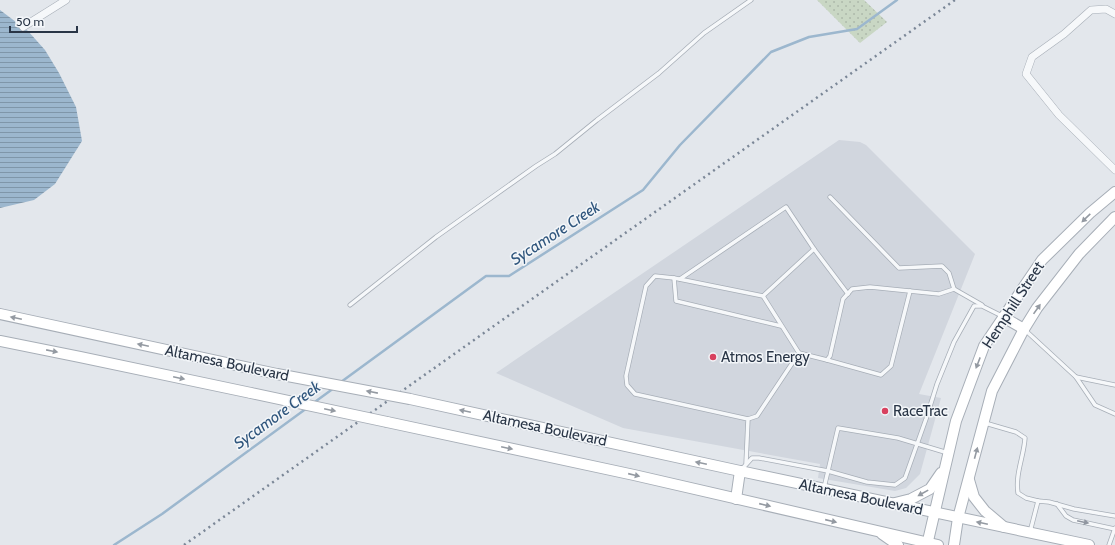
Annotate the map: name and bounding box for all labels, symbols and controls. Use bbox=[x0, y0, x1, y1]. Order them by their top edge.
scale bar bbox=[10, 8, 77, 34]
text: 50 m bbox=[16, 14, 44, 29]
water label: Sycamore Creek bbox=[507, 196, 604, 269]
one-way arrow bbox=[1081, 213, 1091, 222]
street label: Hemphill Street bbox=[978, 258, 1048, 352]
one-way arrow bbox=[1033, 304, 1041, 314]
one-way arrow bbox=[10, 314, 22, 320]
one-way arrow bbox=[137, 341, 150, 347]
street label: Altamesa Boulevard bbox=[164, 341, 290, 385]
one-way arrow bbox=[46, 348, 58, 354]
place label: Atmos Energy bbox=[721, 348, 810, 366]
marker: Atmos Energy bbox=[708, 352, 718, 362]
one-way arrow bbox=[974, 358, 980, 370]
one-way arrow bbox=[173, 375, 185, 381]
water label: Sycamore Creek bbox=[230, 376, 325, 453]
one-way arrow bbox=[366, 388, 378, 394]
place label: RaceTrac bbox=[893, 402, 948, 420]
street label: Altamesa Boulevard bbox=[482, 406, 608, 450]
marker: RaceTrac bbox=[880, 406, 890, 416]
one-way arrow bbox=[324, 407, 336, 413]
one-way arrow bbox=[459, 407, 471, 413]
one-way arrow bbox=[501, 445, 513, 451]
one-way arrow bbox=[973, 447, 979, 459]
one-way arrow bbox=[695, 459, 708, 465]
one-way arrow bbox=[628, 473, 640, 479]
street label: Altamesa Boulevard bbox=[798, 475, 924, 519]
one-way arrow bbox=[917, 489, 928, 496]
one-way arrow bbox=[758, 503, 771, 509]
one-way arrow bbox=[825, 518, 838, 524]
one-way arrow bbox=[976, 520, 988, 526]
one-way arrow bbox=[1077, 520, 1089, 526]

